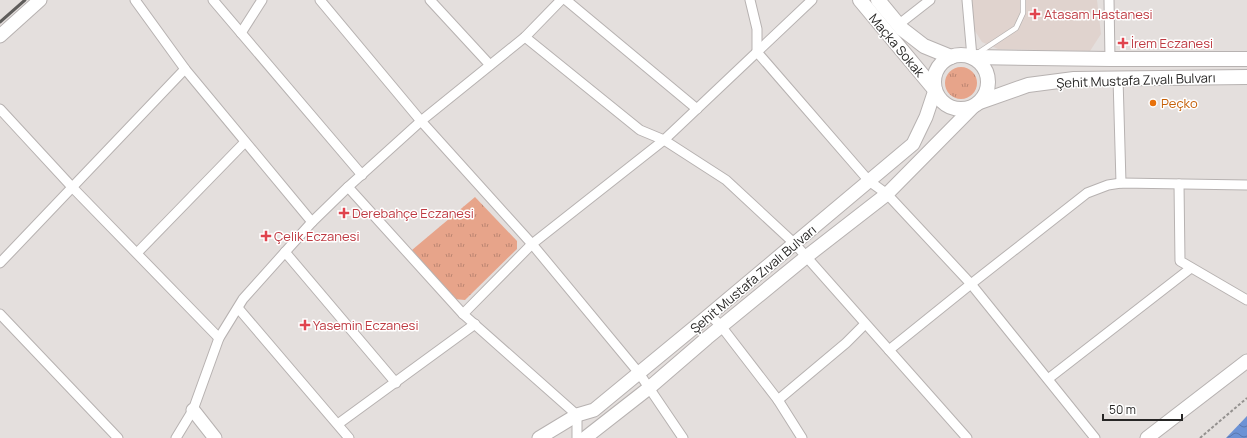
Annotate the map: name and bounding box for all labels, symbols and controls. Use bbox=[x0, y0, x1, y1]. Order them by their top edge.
place label: Atasam Hastanesi bbox=[1044, 5, 1153, 23]
marker: Atasam Hastanesi bbox=[1029, 8, 1041, 20]
street label: Maçka Sokak bbox=[865, 10, 929, 81]
place label: İrem Eczanesi bbox=[1131, 34, 1213, 52]
marker: İrem Eczanesi bbox=[1118, 38, 1128, 48]
street label: Şehit Mustafa Zıvalı Bulvarı bbox=[1056, 68, 1216, 92]
place label: Peçko bbox=[1161, 94, 1198, 112]
marker: Peçko bbox=[1148, 98, 1158, 108]
place label: Derebahçe Eczanesi bbox=[352, 204, 474, 222]
marker: Derebahçe Eczanesi bbox=[339, 208, 349, 218]
street label: Şehit Mustafa Zıvalı Bulvarı bbox=[686, 221, 820, 337]
place label: Çelik Eczanesi bbox=[274, 227, 359, 245]
marker: Çelik Eczanesi bbox=[261, 231, 271, 241]
place label: Yasemin Eczanesi bbox=[313, 316, 418, 334]
marker: Yasemin Eczanesi bbox=[300, 320, 310, 330]
scale bar bbox=[1103, 396, 1182, 422]
text: 50 m bbox=[1109, 401, 1136, 418]

